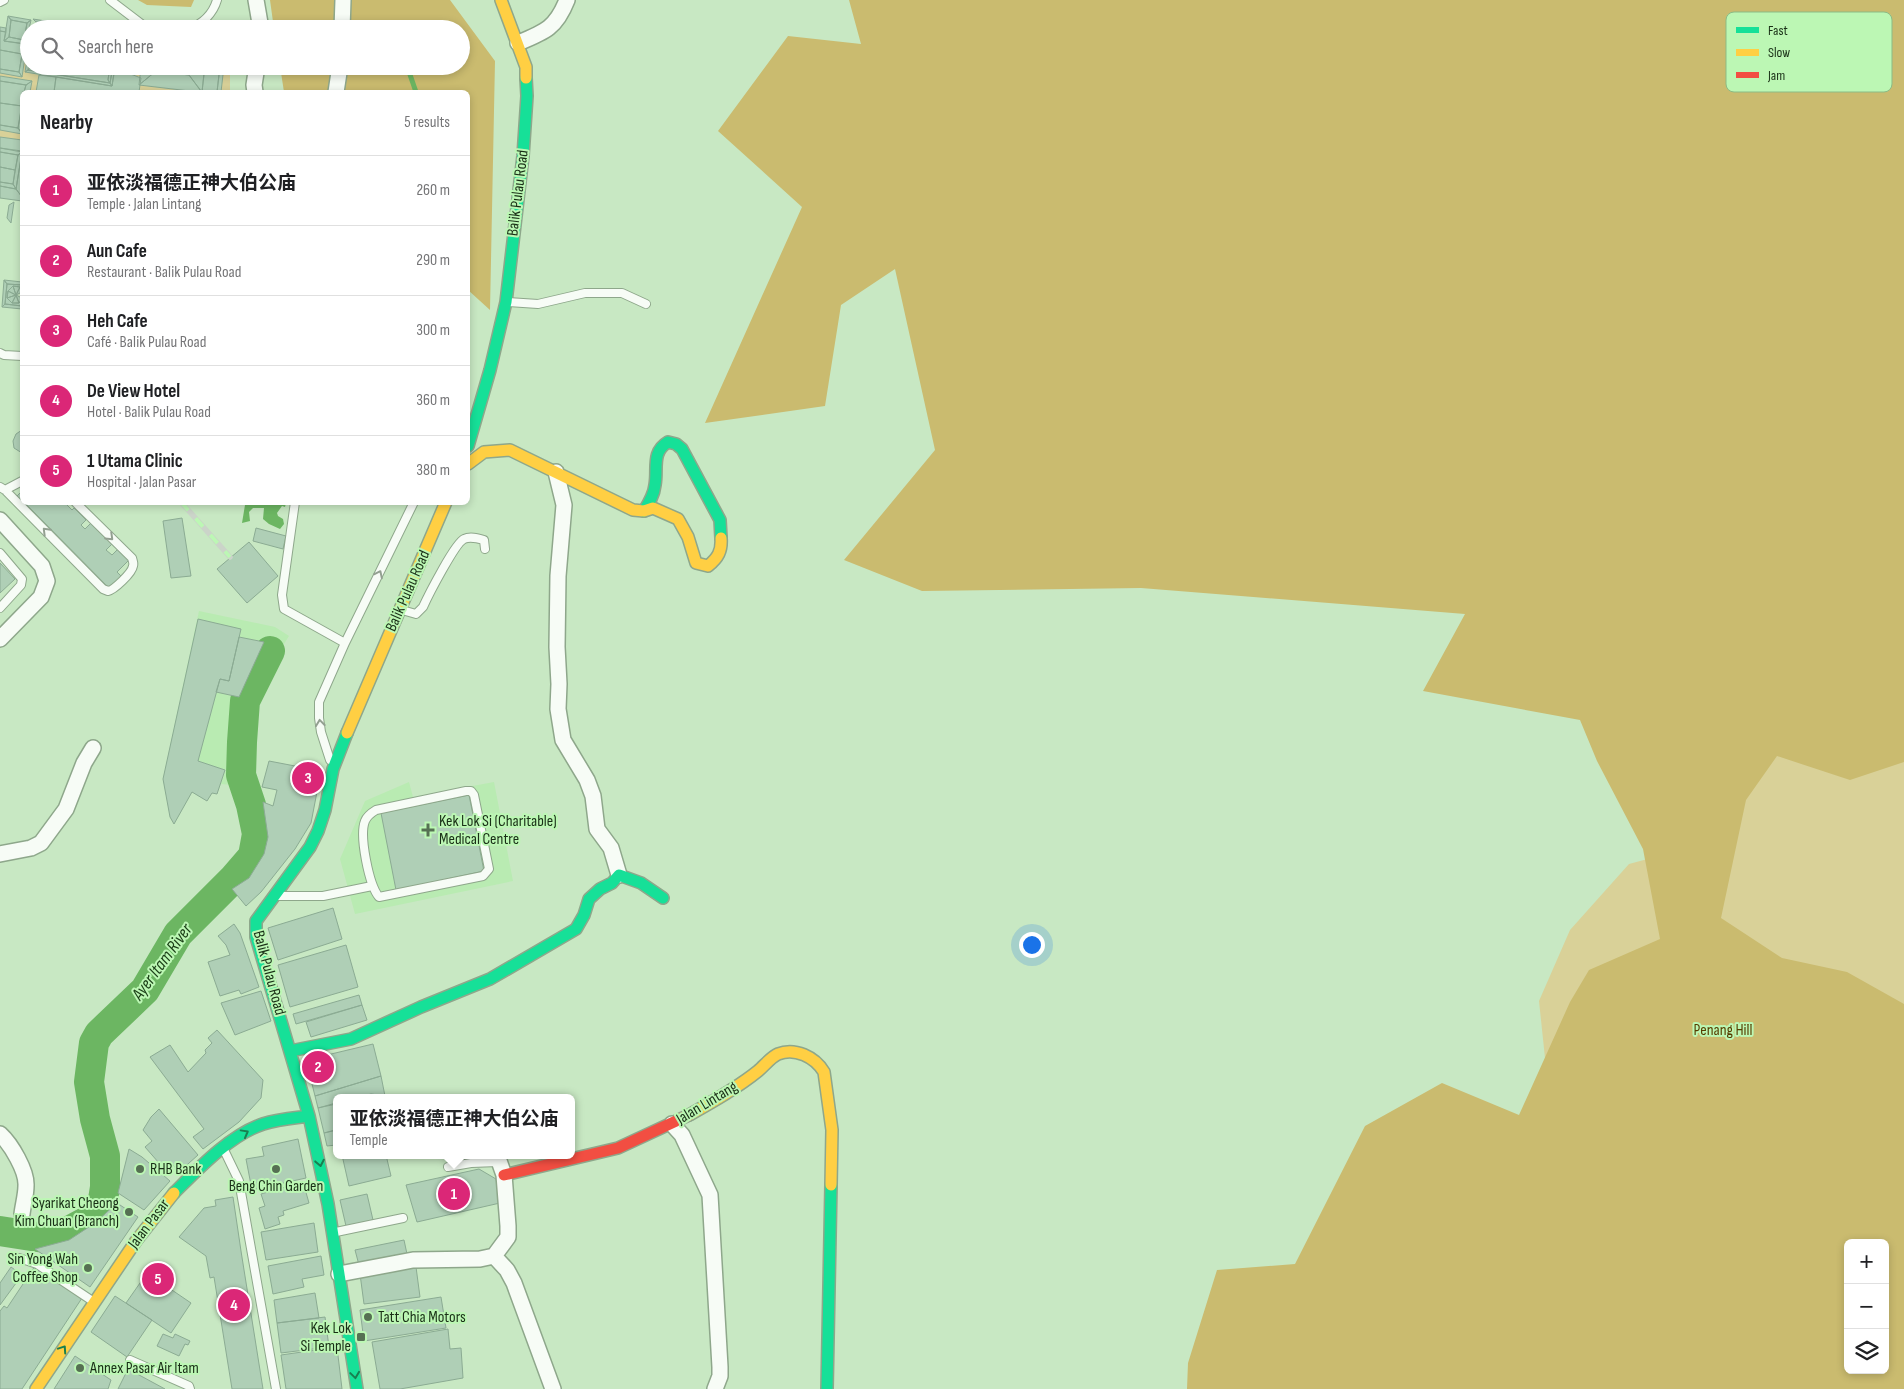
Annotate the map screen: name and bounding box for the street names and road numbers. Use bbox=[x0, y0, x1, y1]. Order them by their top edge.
street label: Balik Pulau Road bbox=[503, 149, 533, 237]
street label: Balik Pulau Road bbox=[382, 548, 434, 634]
street label: Balik Pulau Road bbox=[249, 929, 289, 1017]
street label: Jalan Lintang bbox=[672, 1077, 741, 1129]
street label: Jalan Pasar bbox=[124, 1195, 174, 1253]

